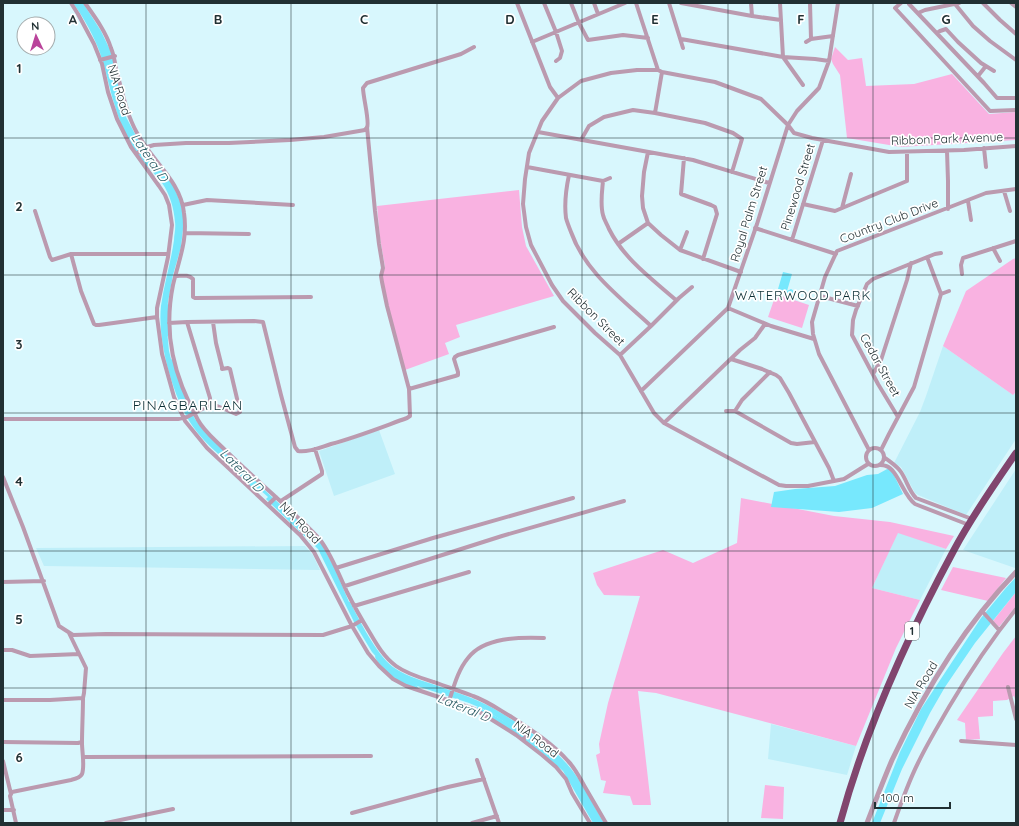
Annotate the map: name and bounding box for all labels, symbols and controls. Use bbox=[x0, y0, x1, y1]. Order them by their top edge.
text: A bbox=[69, 11, 78, 27]
text: B bbox=[214, 11, 222, 27]
text: C bbox=[360, 11, 368, 27]
text: D bbox=[505, 11, 515, 27]
text: E bbox=[651, 11, 659, 27]
text: F bbox=[797, 11, 805, 27]
text: G bbox=[941, 11, 951, 27]
north arrow bbox=[16, 16, 56, 56]
text: N bbox=[31, 19, 40, 33]
text: 1 bbox=[16, 60, 22, 76]
street label: NIA Road bbox=[105, 63, 134, 117]
street label: Ribbon Park Avenue bbox=[891, 129, 1004, 148]
water label: Lateral D bbox=[128, 130, 173, 186]
street label: Pinewood Street bbox=[777, 141, 818, 232]
street label: Royal Palm Street bbox=[727, 164, 770, 264]
street label: Country Club Drive bbox=[837, 195, 940, 246]
text: 2 bbox=[15, 198, 23, 214]
street label: Ribbon Street bbox=[564, 285, 628, 349]
district label: WATERWOOD PARK bbox=[735, 287, 871, 303]
street label: Cedar Street bbox=[857, 331, 904, 399]
text: 3 bbox=[16, 336, 23, 352]
district label: PINAGBARILAN bbox=[133, 396, 243, 414]
water label: Lateral D bbox=[217, 445, 268, 496]
text: 4 bbox=[15, 473, 23, 489]
street label: NIA Road bbox=[277, 499, 324, 547]
text: 5 bbox=[15, 611, 23, 627]
road number: 1 bbox=[905, 622, 919, 640]
street label: NIA Road bbox=[901, 658, 941, 711]
water label: Lateral D bbox=[435, 689, 494, 725]
street label: NIA Road bbox=[511, 717, 562, 760]
text: 6 bbox=[15, 749, 23, 765]
scale bar bbox=[875, 784, 950, 810]
text: 100 m bbox=[881, 790, 914, 805]

